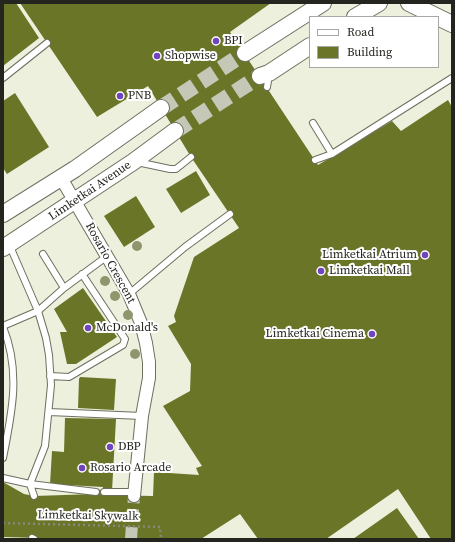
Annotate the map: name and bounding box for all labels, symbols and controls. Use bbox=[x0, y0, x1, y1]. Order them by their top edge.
legend bbox=[309, 16, 439, 68]
text: Road bbox=[347, 24, 374, 40]
place label: BPI bbox=[224, 34, 243, 48]
marker: BPI bbox=[211, 36, 221, 46]
text: Building bbox=[347, 44, 392, 60]
place label: Shopwise bbox=[165, 49, 216, 63]
marker: Shopwise bbox=[152, 51, 162, 61]
place label: PNB bbox=[128, 89, 151, 103]
marker: PNB bbox=[115, 91, 125, 101]
street label: Limketkai Avenue bbox=[46, 158, 134, 224]
street label: Rosario Crescent bbox=[82, 220, 138, 306]
place label: Limketkai Atrium bbox=[322, 248, 417, 262]
marker: Limketkai Atrium bbox=[420, 250, 430, 260]
place label: Limketkai Mall bbox=[329, 264, 410, 278]
marker: Limketkai Mall bbox=[316, 266, 326, 276]
place label: McDonald's bbox=[96, 321, 158, 335]
marker: McDonald's bbox=[83, 323, 93, 333]
place label: Limketkai Cinema bbox=[266, 327, 364, 341]
marker: Limketkai Cinema bbox=[367, 329, 377, 339]
place label: DBP bbox=[118, 440, 140, 454]
marker: DBP bbox=[105, 442, 115, 452]
place label: Rosario Arcade bbox=[90, 461, 171, 475]
marker: Rosario Arcade bbox=[77, 463, 87, 473]
street label: Limketkai Skywalk bbox=[37, 508, 139, 524]

